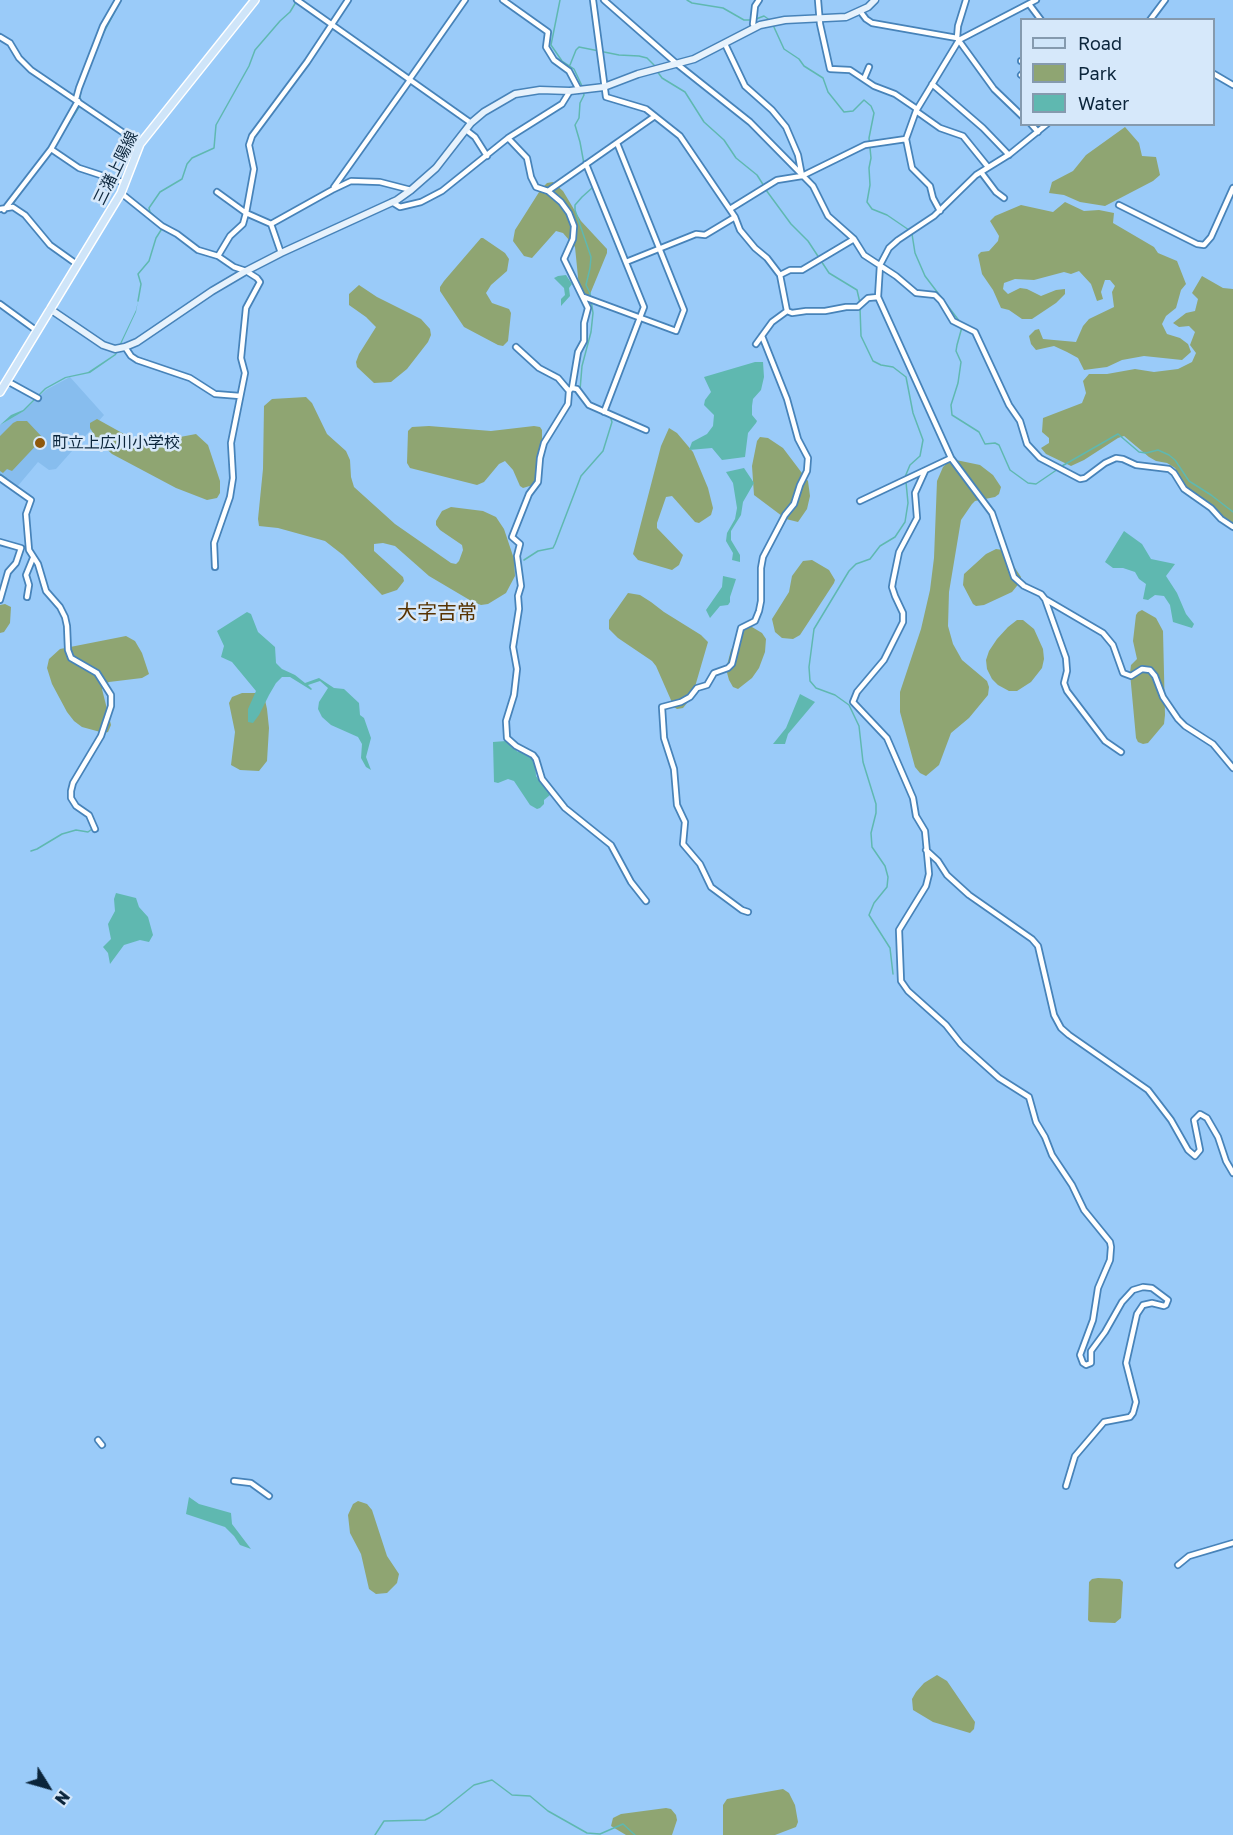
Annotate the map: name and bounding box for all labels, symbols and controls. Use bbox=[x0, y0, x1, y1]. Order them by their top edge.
legend bbox=[1020, 18, 1215, 126]
text: Road bbox=[1078, 32, 1122, 54]
text: Park bbox=[1078, 62, 1117, 84]
text: Water bbox=[1078, 92, 1129, 114]
street label: 三潴上陽線 bbox=[90, 128, 142, 208]
place label: 町立上広川小学校 bbox=[52, 433, 180, 453]
marker: 町立上広川小学校 bbox=[33, 436, 47, 450]
district label: 大字吉常 bbox=[397, 601, 477, 625]
north arrow bbox=[18, 1757, 78, 1817]
text: N bbox=[51, 1787, 74, 1809]

